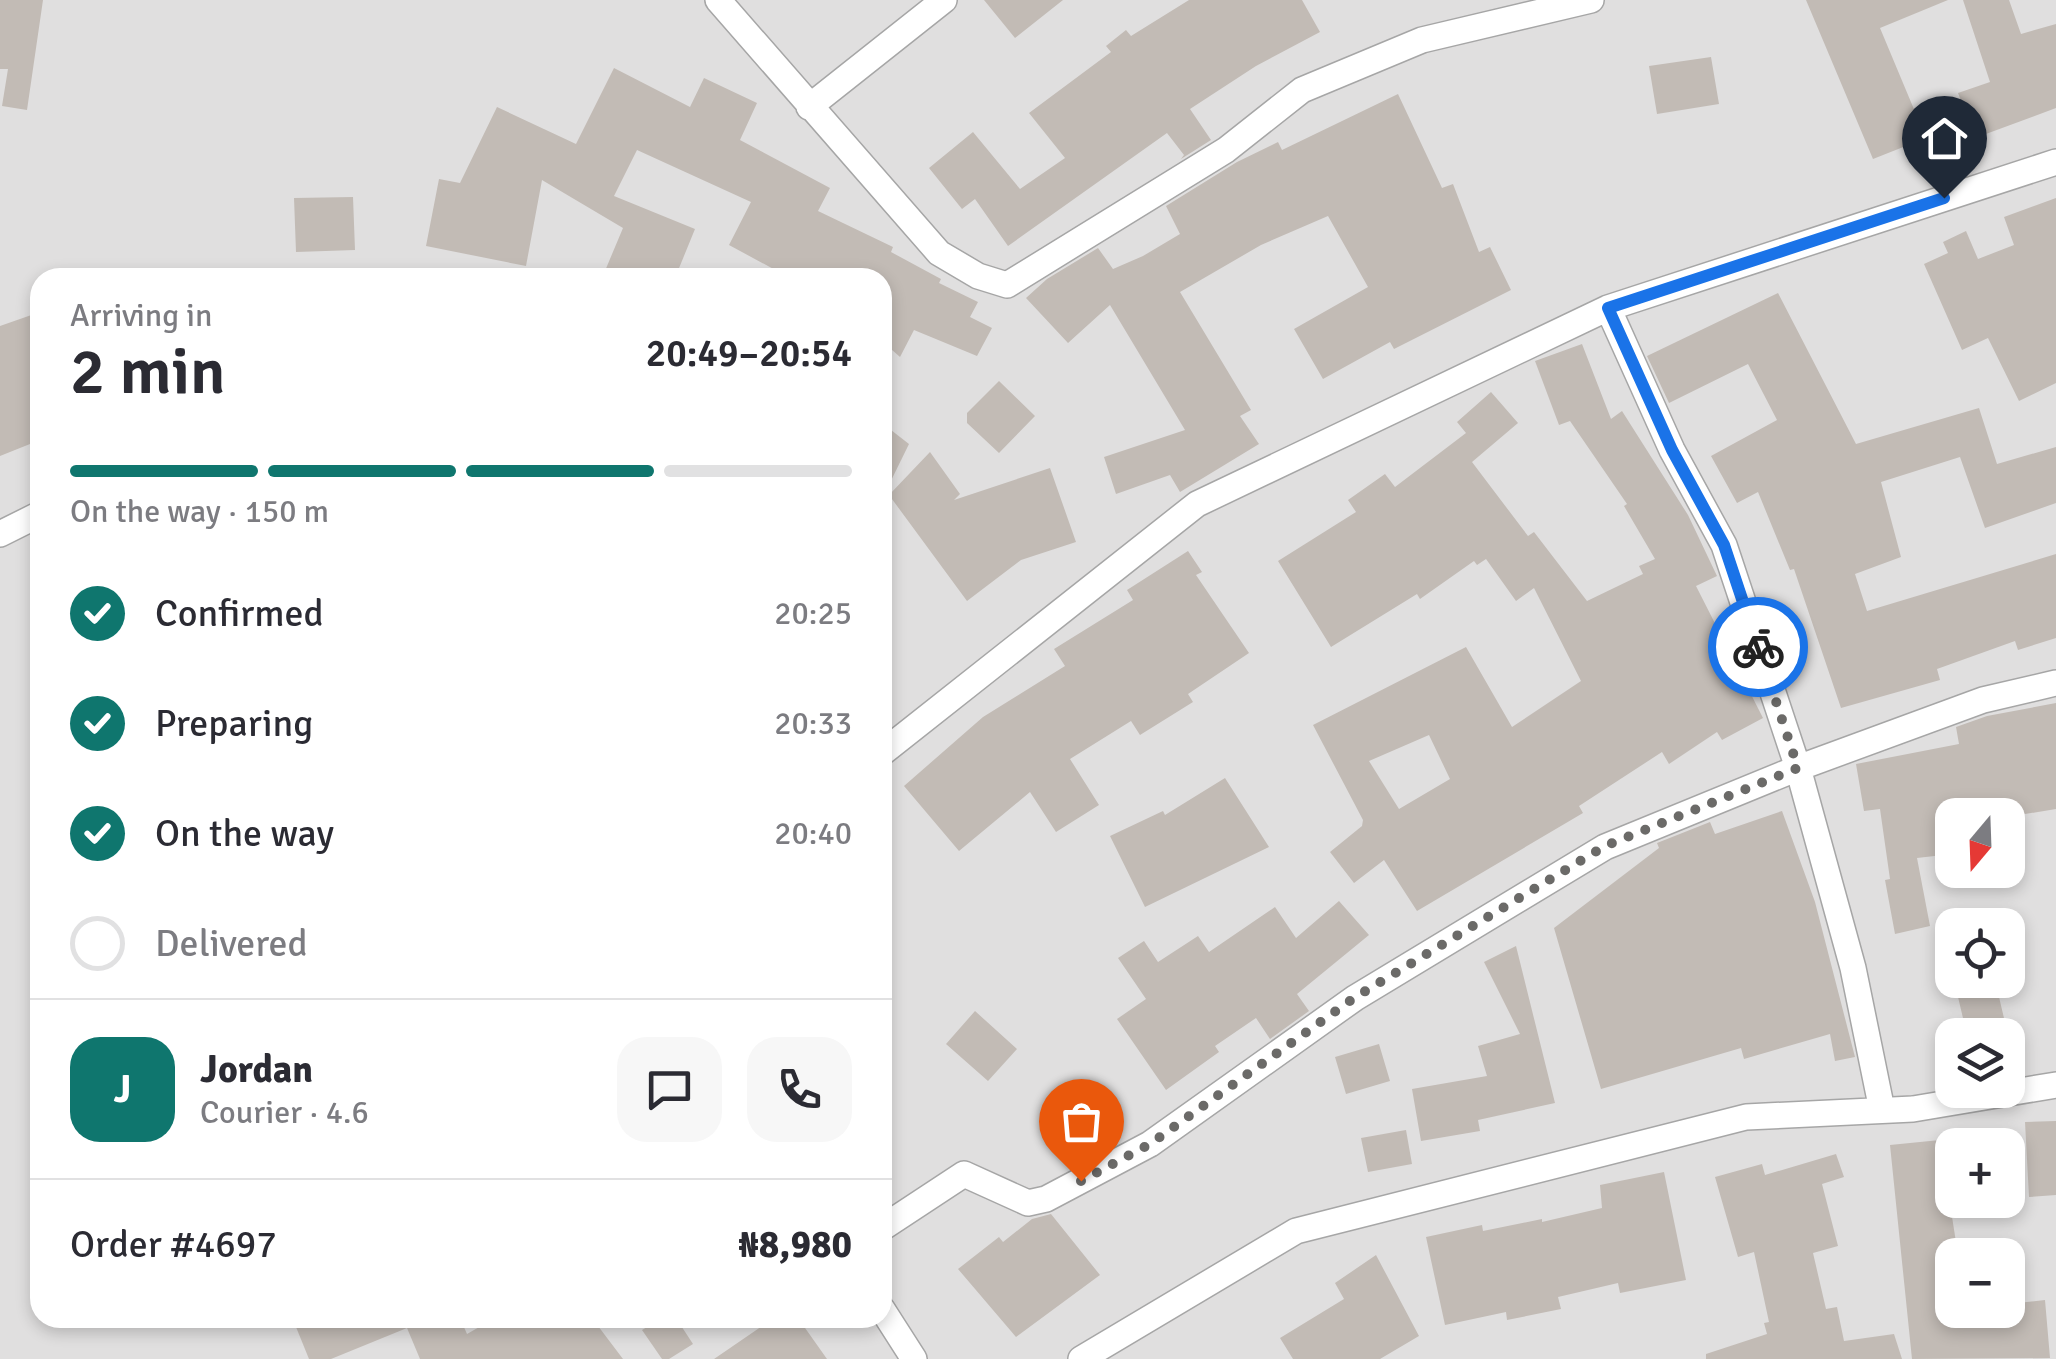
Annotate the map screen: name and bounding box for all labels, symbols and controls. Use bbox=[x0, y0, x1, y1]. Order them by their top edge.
pin bbox=[1902, 96, 1987, 199]
icon: home bbox=[1917, 111, 1972, 166]
text: Arriving in bbox=[70, 296, 212, 335]
text: 20:49–20:54 bbox=[646, 330, 852, 377]
text: 2 min bbox=[70, 332, 226, 412]
text: On the way · 150 m bbox=[70, 492, 329, 531]
icon: check bbox=[70, 586, 125, 641]
text: Confirmed bbox=[155, 590, 324, 637]
text: 20:25 bbox=[774, 594, 852, 633]
courier bbox=[1708, 597, 1808, 697]
icon: bike bbox=[1731, 620, 1786, 675]
icon: check bbox=[70, 696, 125, 751]
text: Preparing bbox=[155, 700, 313, 747]
text: 20:33 bbox=[774, 704, 852, 743]
north arrow bbox=[1935, 798, 2025, 888]
map controls bbox=[1935, 798, 2025, 1328]
icon: check bbox=[70, 806, 125, 861]
text: On the way bbox=[155, 810, 334, 857]
text: 20:40 bbox=[774, 814, 852, 853]
button: locate bbox=[1935, 908, 2025, 998]
text: Delivered bbox=[155, 920, 308, 967]
button: layers bbox=[1935, 1018, 2025, 1108]
button: chat bbox=[617, 1037, 722, 1142]
button: phone bbox=[747, 1037, 852, 1142]
text: Jordan bbox=[200, 1046, 313, 1093]
text: J bbox=[114, 1066, 131, 1113]
pin bbox=[1039, 1079, 1124, 1182]
text: Courier · 4.6 bbox=[200, 1093, 369, 1132]
icon: bag bbox=[1054, 1094, 1109, 1149]
button: + bbox=[1935, 1128, 2025, 1218]
text: Order #4697 bbox=[70, 1221, 277, 1268]
text: ₦8,980 bbox=[738, 1221, 852, 1268]
button: − bbox=[1935, 1238, 2025, 1328]

